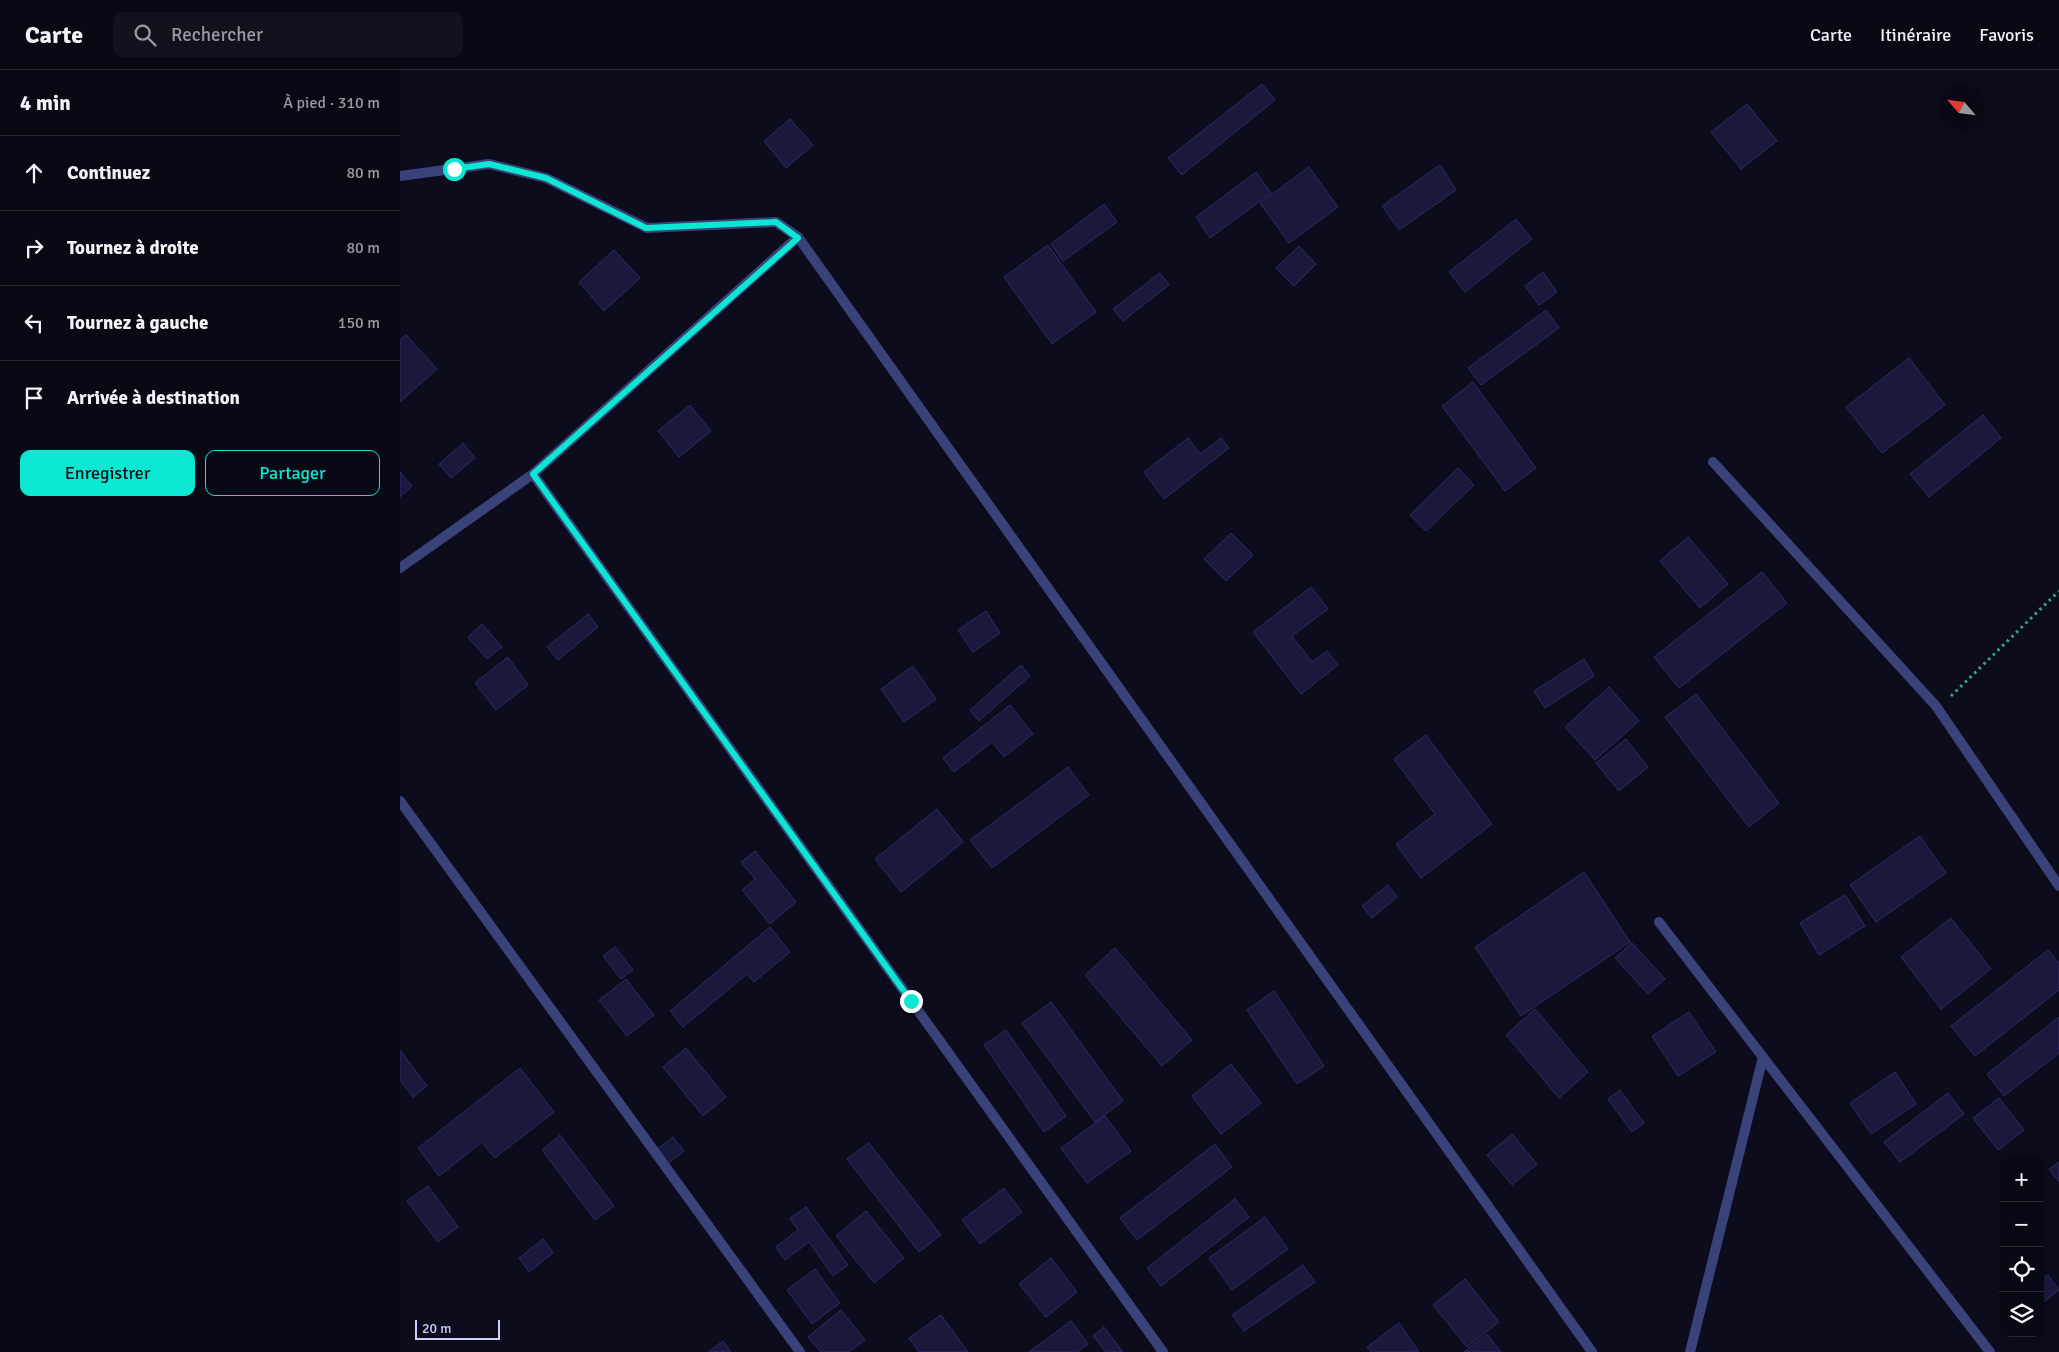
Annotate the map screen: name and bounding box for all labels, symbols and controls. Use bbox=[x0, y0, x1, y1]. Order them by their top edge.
search box bbox=[113, 12, 463, 57]
text: Carte bbox=[25, 20, 83, 50]
icon: search bbox=[131, 21, 159, 49]
text: Rechercher bbox=[171, 23, 263, 47]
text: Carte bbox=[1810, 24, 1852, 46]
text: Itinéraire bbox=[1880, 24, 1951, 46]
text: Favoris bbox=[1979, 24, 2034, 46]
north arrow bbox=[1939, 85, 1984, 130]
text: 4 min bbox=[20, 90, 71, 116]
text: À pied · 310 m bbox=[283, 93, 380, 113]
route start bbox=[443, 158, 466, 181]
icon: ahead bbox=[20, 159, 48, 187]
text: Continuez bbox=[67, 161, 150, 185]
text: 80 m bbox=[346, 163, 380, 183]
icon: right bbox=[20, 234, 48, 262]
text: Tournez à droite bbox=[67, 236, 199, 260]
text: 80 m bbox=[346, 238, 380, 258]
icon: left bbox=[20, 309, 48, 337]
text: Tournez à gauche bbox=[67, 311, 208, 335]
text: 150 m bbox=[338, 313, 380, 333]
icon: arrive bbox=[20, 384, 48, 412]
text: Arrivée à destination bbox=[67, 386, 240, 410]
button: Enregistrer bbox=[20, 450, 195, 496]
button: Partager bbox=[205, 450, 380, 496]
route end bbox=[900, 990, 923, 1013]
map controls bbox=[1999, 1157, 2044, 1337]
button: + bbox=[1999, 1157, 2044, 1202]
button: − bbox=[1999, 1202, 2044, 1247]
button: locate bbox=[1999, 1247, 2044, 1292]
button: layers bbox=[1999, 1292, 2044, 1337]
scale bar bbox=[415, 1317, 500, 1340]
text: 20 m bbox=[422, 1320, 451, 1337]

